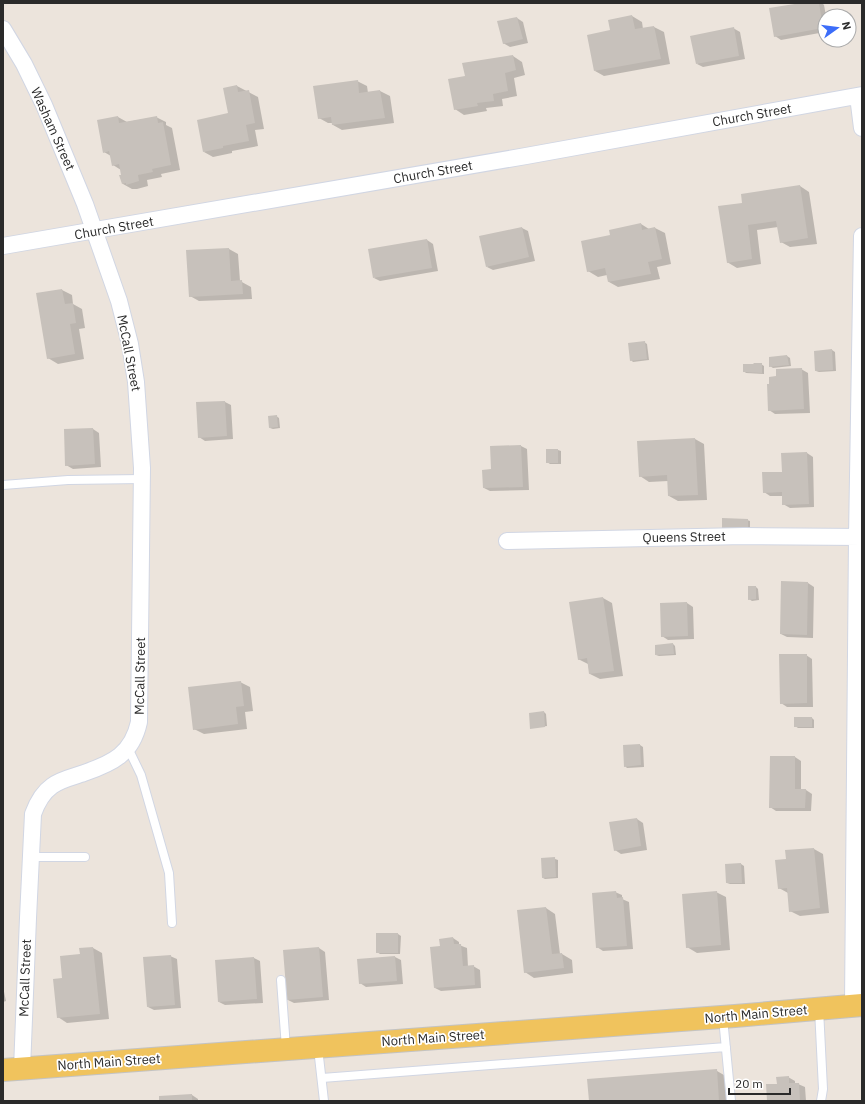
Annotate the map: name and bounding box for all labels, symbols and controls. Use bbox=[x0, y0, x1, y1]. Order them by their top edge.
north arrow bbox=[817, 8, 857, 48]
text: N bbox=[839, 20, 854, 31]
street label: Washam Street bbox=[27, 85, 79, 173]
street label: Church Street bbox=[711, 100, 793, 130]
street label: Church Street bbox=[392, 157, 474, 187]
street label: Church Street bbox=[73, 213, 155, 243]
street label: McCall Street bbox=[113, 313, 145, 393]
street label: Queens Street bbox=[642, 528, 726, 546]
street label: McCall Street bbox=[131, 637, 149, 715]
street label: McCall Street bbox=[15, 939, 35, 1017]
street label: North Main Street bbox=[704, 1001, 808, 1027]
street label: North Main Street bbox=[381, 1026, 485, 1050]
street label: North Main Street bbox=[57, 1050, 161, 1074]
scale bar bbox=[729, 1070, 790, 1096]
text: 20 m bbox=[735, 1076, 763, 1091]

